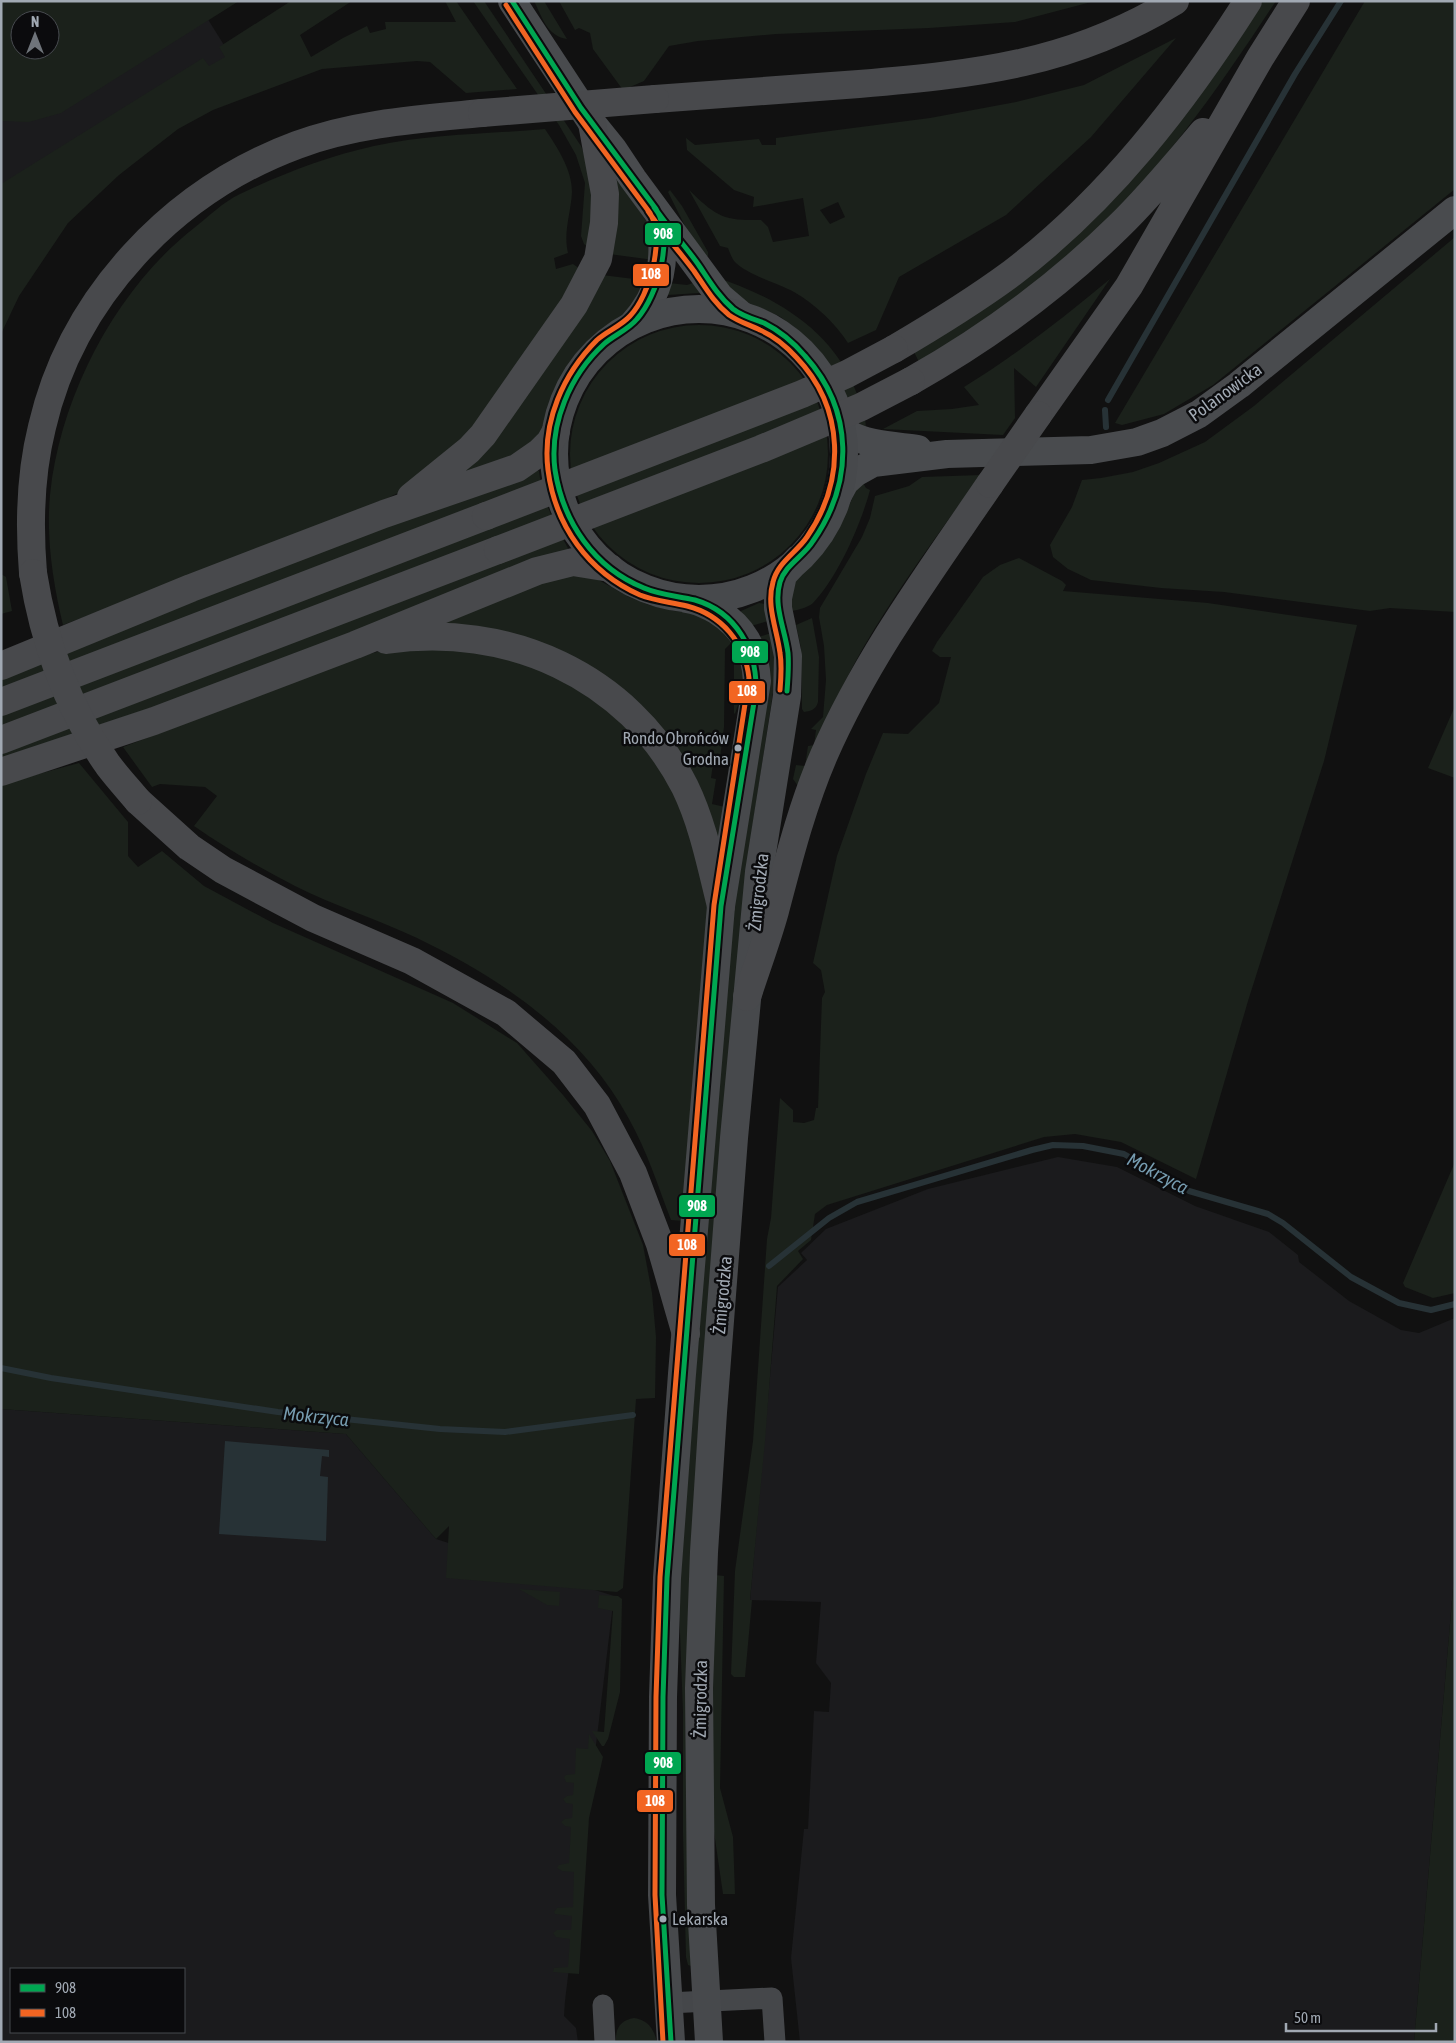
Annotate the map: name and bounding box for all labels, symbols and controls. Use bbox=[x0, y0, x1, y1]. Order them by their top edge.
north arrow bbox=[10, 10, 60, 60]
text: N bbox=[31, 14, 39, 30]
line badge: 908 bbox=[644, 222, 682, 246]
text: 908 bbox=[653, 226, 673, 242]
line badge: 108 bbox=[632, 263, 670, 287]
text: 108 bbox=[641, 266, 661, 282]
street label: Polanowicka bbox=[1184, 358, 1266, 426]
line badge: 908 bbox=[731, 640, 769, 664]
text: 908 bbox=[740, 644, 760, 660]
line badge: 108 bbox=[728, 680, 766, 704]
text: 108 bbox=[737, 683, 757, 699]
place label: Rondo Obrońców Grodna bbox=[622, 728, 729, 769]
marker: Rondo Obrońców Grodna bbox=[733, 743, 743, 753]
street label: Żmigrodzka bbox=[743, 852, 773, 932]
water label: Mokrzyca bbox=[1124, 1148, 1192, 1198]
line badge: 908 bbox=[678, 1194, 716, 1218]
text: 908 bbox=[687, 1198, 707, 1214]
line badge: 108 bbox=[668, 1233, 706, 1257]
text: 108 bbox=[677, 1237, 697, 1253]
street label: Żmigrodzka bbox=[708, 1255, 736, 1335]
water label: Mokrzyca bbox=[282, 1402, 350, 1430]
street label: Żmigrodzka bbox=[689, 1660, 711, 1738]
line badge: 908 bbox=[644, 1751, 682, 1775]
text: 908 bbox=[653, 1755, 673, 1771]
line badge: 108 bbox=[636, 1789, 674, 1813]
text: 108 bbox=[645, 1793, 665, 1809]
place label: Lekarska bbox=[672, 1909, 728, 1929]
marker: Lekarska bbox=[658, 1914, 668, 1924]
legend bbox=[10, 1968, 185, 2033]
text: 908 bbox=[55, 1979, 76, 1996]
scale bar bbox=[1286, 2000, 1436, 2032]
text: 108 bbox=[55, 2004, 76, 2021]
text: 50 m bbox=[1294, 2009, 1321, 2026]

